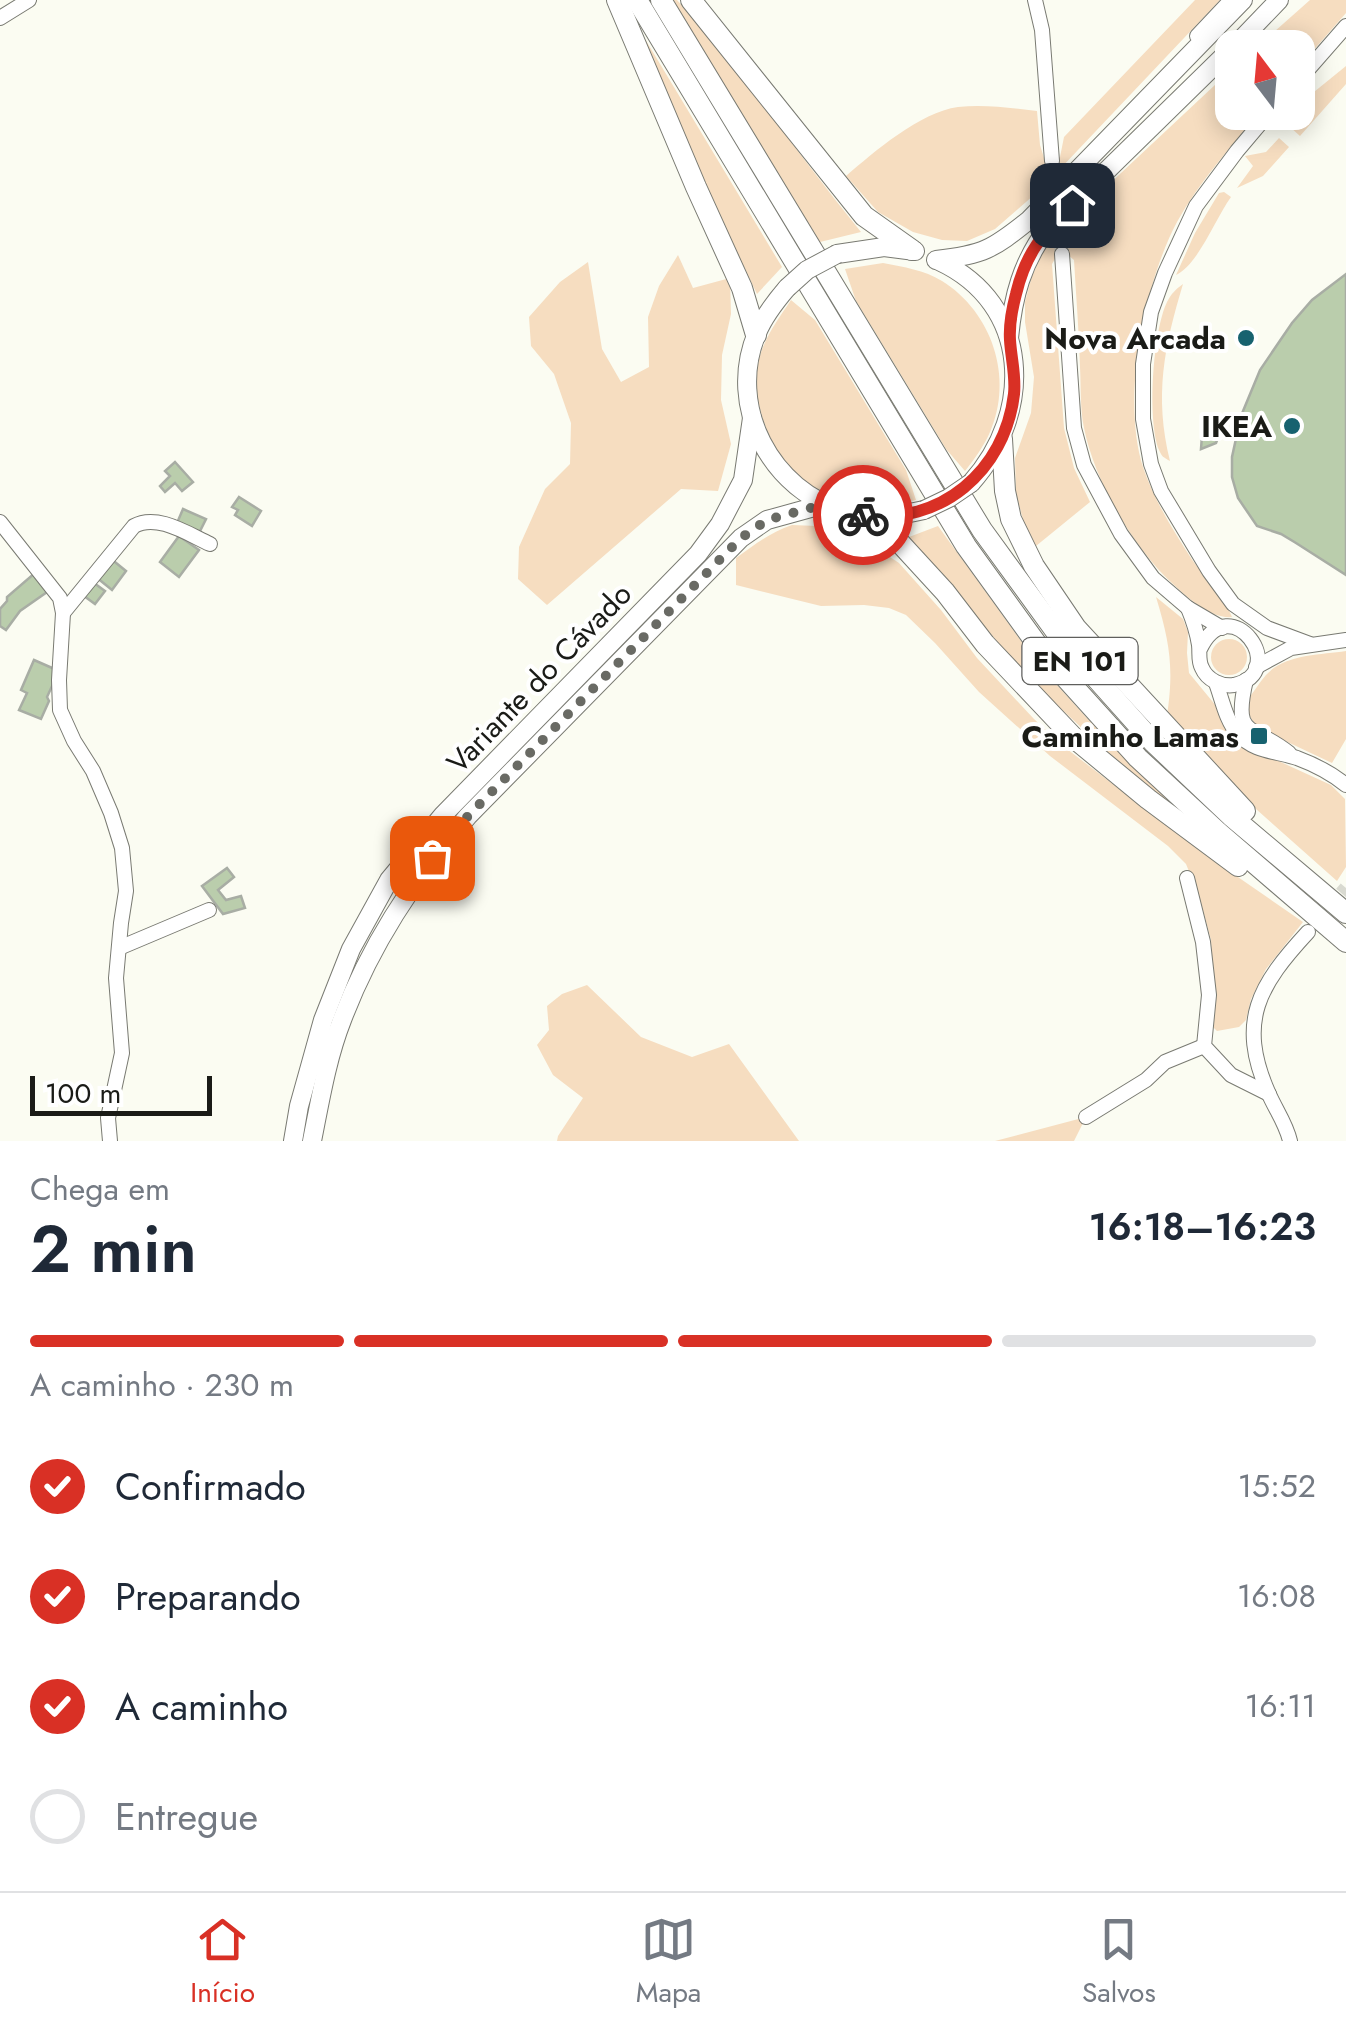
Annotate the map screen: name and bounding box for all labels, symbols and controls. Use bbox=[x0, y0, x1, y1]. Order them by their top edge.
north arrow bbox=[1215, 30, 1315, 130]
map controls bbox=[1215, 30, 1315, 130]
pin bbox=[1030, 163, 1115, 248]
icon: home bbox=[1045, 178, 1100, 233]
place label: Nova Arcada bbox=[1044, 317, 1226, 360]
marker: Nova Arcada bbox=[1235, 327, 1257, 349]
place label: IKEA bbox=[1201, 405, 1273, 448]
marker: IKEA bbox=[1281, 415, 1303, 437]
courier bbox=[813, 465, 913, 565]
icon: bike bbox=[836, 488, 891, 543]
street label: Variante do Cávado bbox=[437, 573, 641, 783]
road number: EN 101 bbox=[1022, 638, 1138, 684]
place label: Caminho Lamas bbox=[1021, 715, 1239, 758]
marker: Caminho Lamas bbox=[1248, 725, 1270, 747]
pin bbox=[390, 816, 475, 901]
icon: bag bbox=[405, 831, 460, 886]
scale bar bbox=[30, 1071, 212, 1116]
text: 100 m bbox=[45, 1073, 121, 1114]
text: Chega em bbox=[30, 1166, 170, 1212]
text: 16:18–16:23 bbox=[1089, 1199, 1316, 1254]
text: 2 min bbox=[30, 1202, 197, 1296]
text: A caminho · 230 m bbox=[30, 1362, 294, 1408]
icon: check bbox=[30, 1459, 85, 1514]
text: Confirmado bbox=[115, 1459, 306, 1514]
text: 15:52 bbox=[1238, 1463, 1316, 1509]
icon: check bbox=[30, 1569, 85, 1624]
text: Preparando bbox=[115, 1569, 301, 1624]
text: 16:08 bbox=[1237, 1573, 1316, 1619]
icon: check bbox=[30, 1679, 85, 1734]
text: A caminho bbox=[115, 1679, 288, 1734]
text: 16:11 bbox=[1245, 1683, 1316, 1729]
text: Entregue bbox=[115, 1789, 258, 1844]
tab: Início bbox=[190, 1912, 255, 2013]
tab: Mapa bbox=[636, 1912, 701, 2013]
tab: Salvos bbox=[1082, 1912, 1156, 2013]

